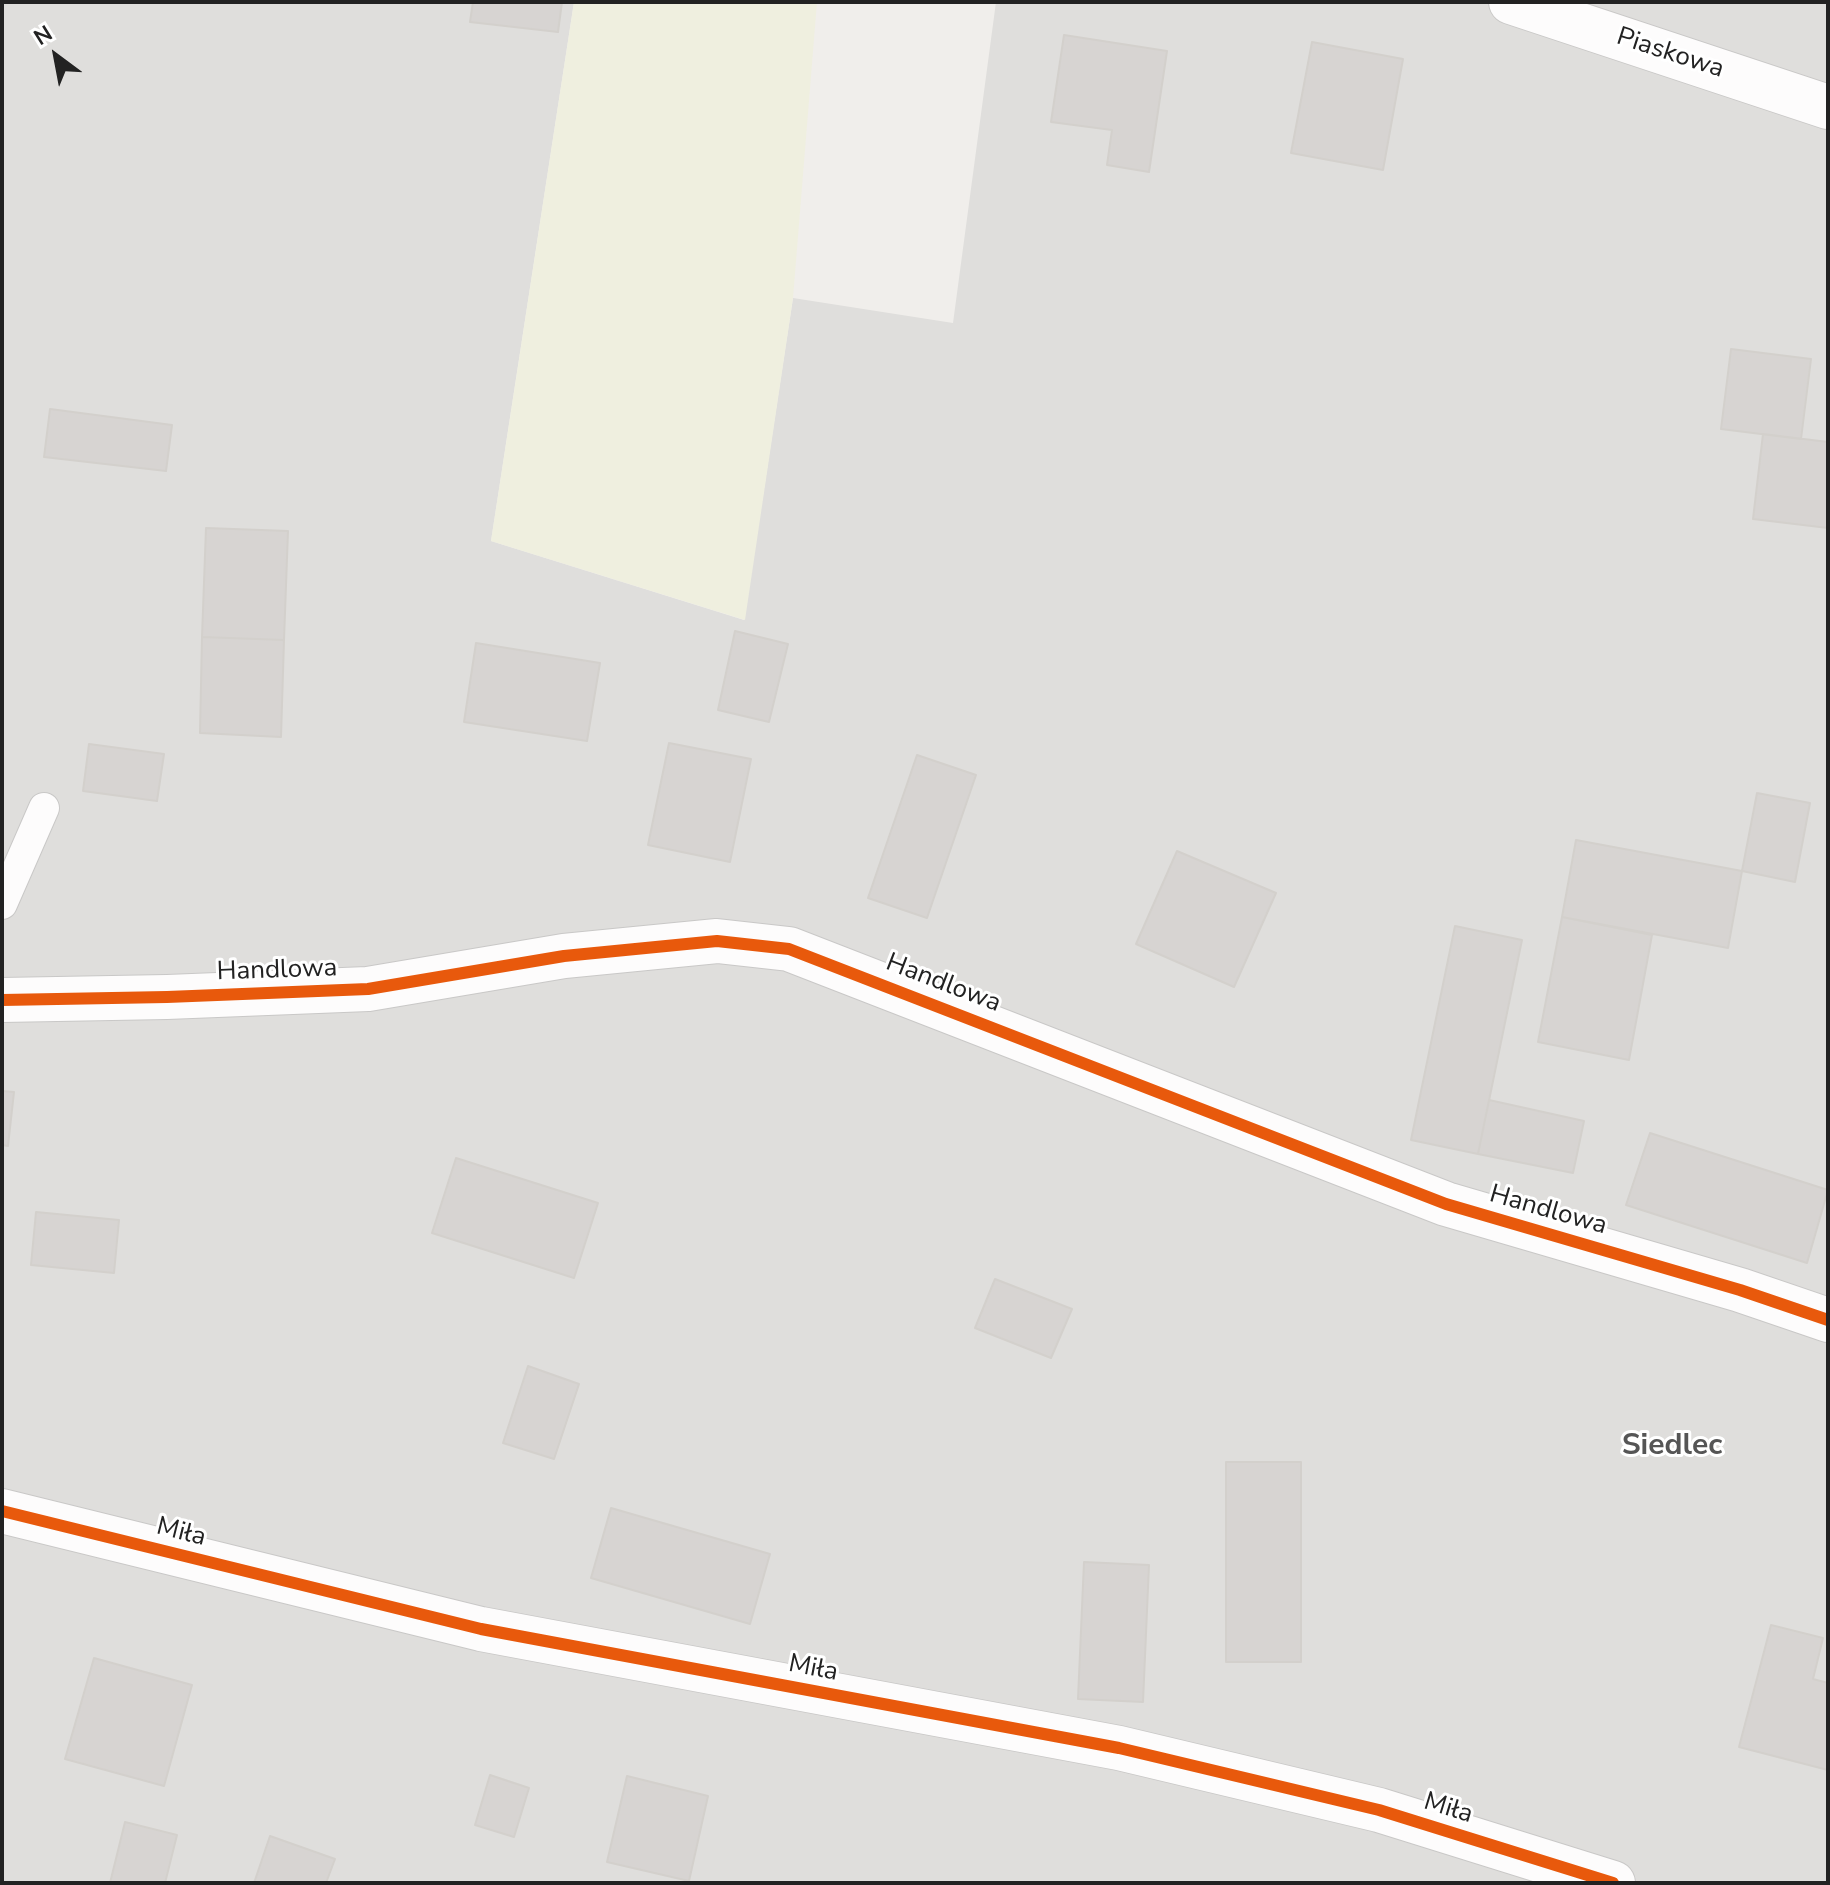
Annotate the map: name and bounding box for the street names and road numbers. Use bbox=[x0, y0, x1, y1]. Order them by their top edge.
street label: Piaskowa bbox=[1612, 22, 1728, 86]
street label: Handlowa bbox=[881, 948, 1005, 1020]
street label: Handlowa bbox=[216, 953, 338, 989]
street label: Handlowa bbox=[1486, 1179, 1610, 1243]
street label: Miła bbox=[153, 1512, 209, 1554]
street label: Miła bbox=[786, 1649, 840, 1689]
street label: Miła bbox=[1420, 1787, 1476, 1831]

